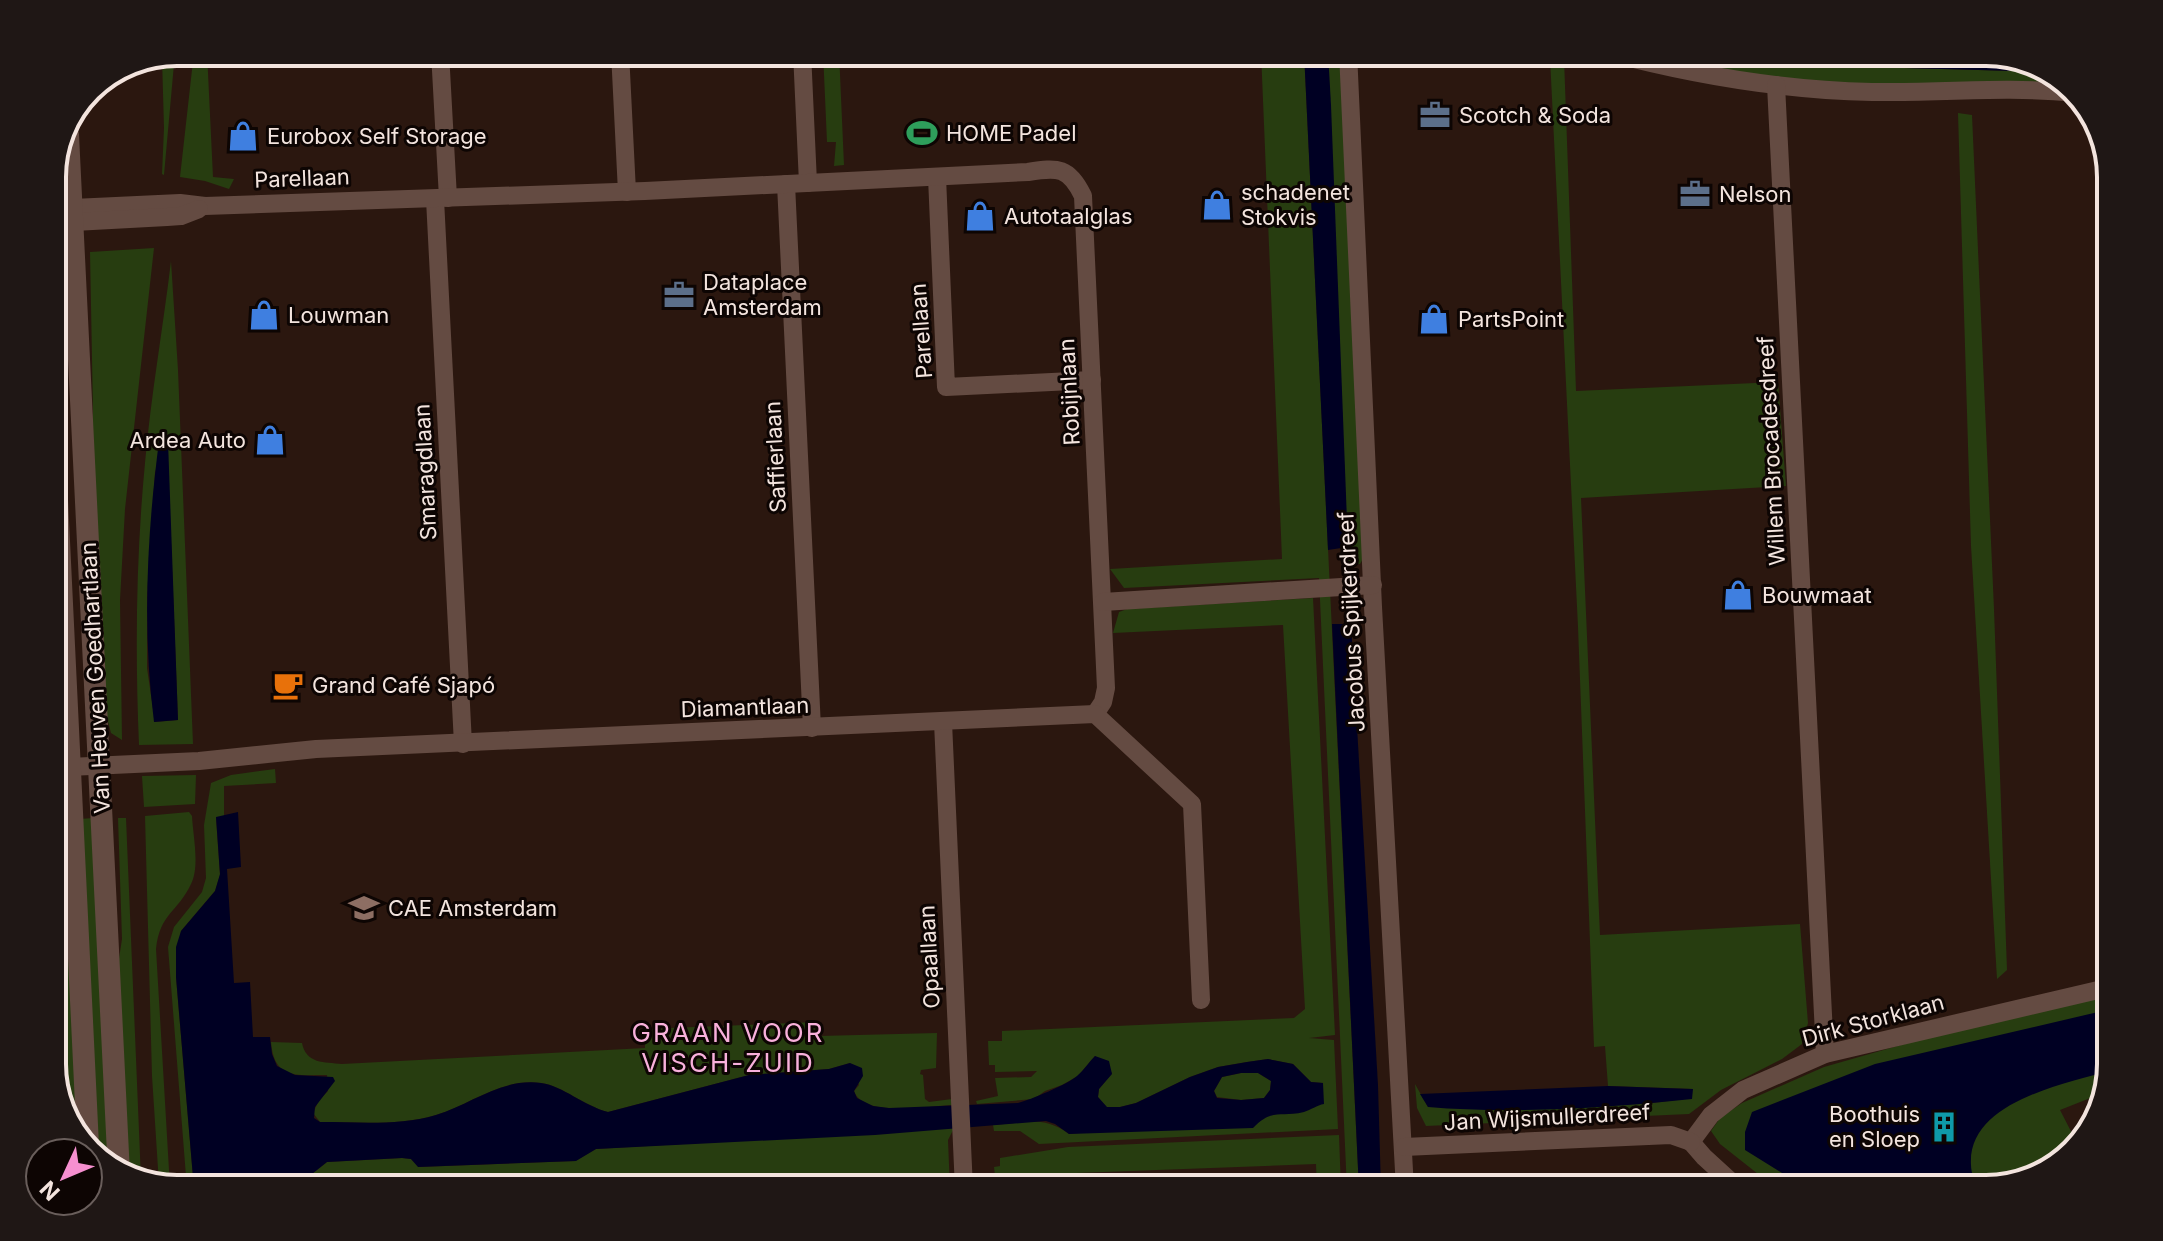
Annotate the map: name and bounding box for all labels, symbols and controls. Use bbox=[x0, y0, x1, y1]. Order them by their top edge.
office icon: Scotch & Soda bbox=[1418, 98, 1452, 132]
place label: Scotch & Soda bbox=[1459, 102, 1611, 128]
sports icon: HOME Padel bbox=[905, 116, 939, 150]
shop icon: Eurobox Self Storage bbox=[226, 119, 260, 153]
place label: HOME Padel bbox=[946, 120, 1077, 146]
place label: Eurobox Self Storage bbox=[267, 123, 487, 149]
street label: Parellaan bbox=[254, 163, 350, 193]
office icon: Nelson bbox=[1678, 177, 1712, 211]
place label: schadenet Stokvis bbox=[1241, 179, 1350, 230]
place label: Nelson bbox=[1719, 181, 1792, 207]
shop icon: schadenet Stokvis bbox=[1200, 188, 1234, 222]
shop icon: Autotaalglas bbox=[963, 199, 997, 233]
place label: Autotaalglas bbox=[1004, 203, 1133, 229]
place label: Dataplace Amsterdam bbox=[703, 269, 822, 320]
office icon: Dataplace Amsterdam bbox=[662, 278, 696, 312]
street label: Parellaan bbox=[905, 282, 937, 380]
shop icon: Louwman bbox=[247, 298, 281, 332]
place label: Louwman bbox=[288, 302, 389, 328]
shop icon: PartsPoint bbox=[1417, 302, 1451, 336]
place label: PartsPoint bbox=[1458, 306, 1564, 332]
street label: Willem Brocadesdreef bbox=[1752, 336, 1790, 566]
street label: Robijnlaan bbox=[1053, 338, 1085, 446]
street label: Saffierlaan bbox=[759, 401, 791, 513]
street label: Smaragdlaan bbox=[408, 403, 442, 541]
shop icon: Ardea Auto bbox=[253, 423, 287, 457]
place label: Ardea Auto bbox=[129, 427, 246, 453]
street label: Jacobus Spijkerdreef bbox=[1332, 511, 1370, 733]
street label: Van Heuven Goedhartlaan bbox=[75, 542, 115, 814]
shop icon: Bouwmaat bbox=[1721, 578, 1755, 612]
place label: Bouwmaat bbox=[1762, 582, 1872, 608]
cafe icon: Grand Café Sjapó bbox=[271, 668, 305, 702]
place label: Grand Café Sjapó bbox=[312, 672, 495, 698]
street label: Diamantlaan bbox=[680, 692, 810, 722]
school or university icon: CAE Amsterdam bbox=[347, 891, 381, 925]
place label: CAE Amsterdam bbox=[388, 895, 557, 921]
street label: Opaallaan bbox=[913, 905, 945, 1009]
street label: Dirk Storklaan bbox=[1799, 989, 1947, 1051]
district label: GRAAN VOOR VISCH-ZUID bbox=[632, 1017, 824, 1078]
street label: Jan Wijsmullerdreef bbox=[1443, 1099, 1651, 1135]
place label: Boothuis en Sloep bbox=[1829, 1101, 1920, 1152]
building icon: Boothuis en Sloep bbox=[1927, 1110, 1961, 1144]
north arrow bbox=[24, 1137, 104, 1217]
text: N bbox=[34, 1176, 65, 1206]

